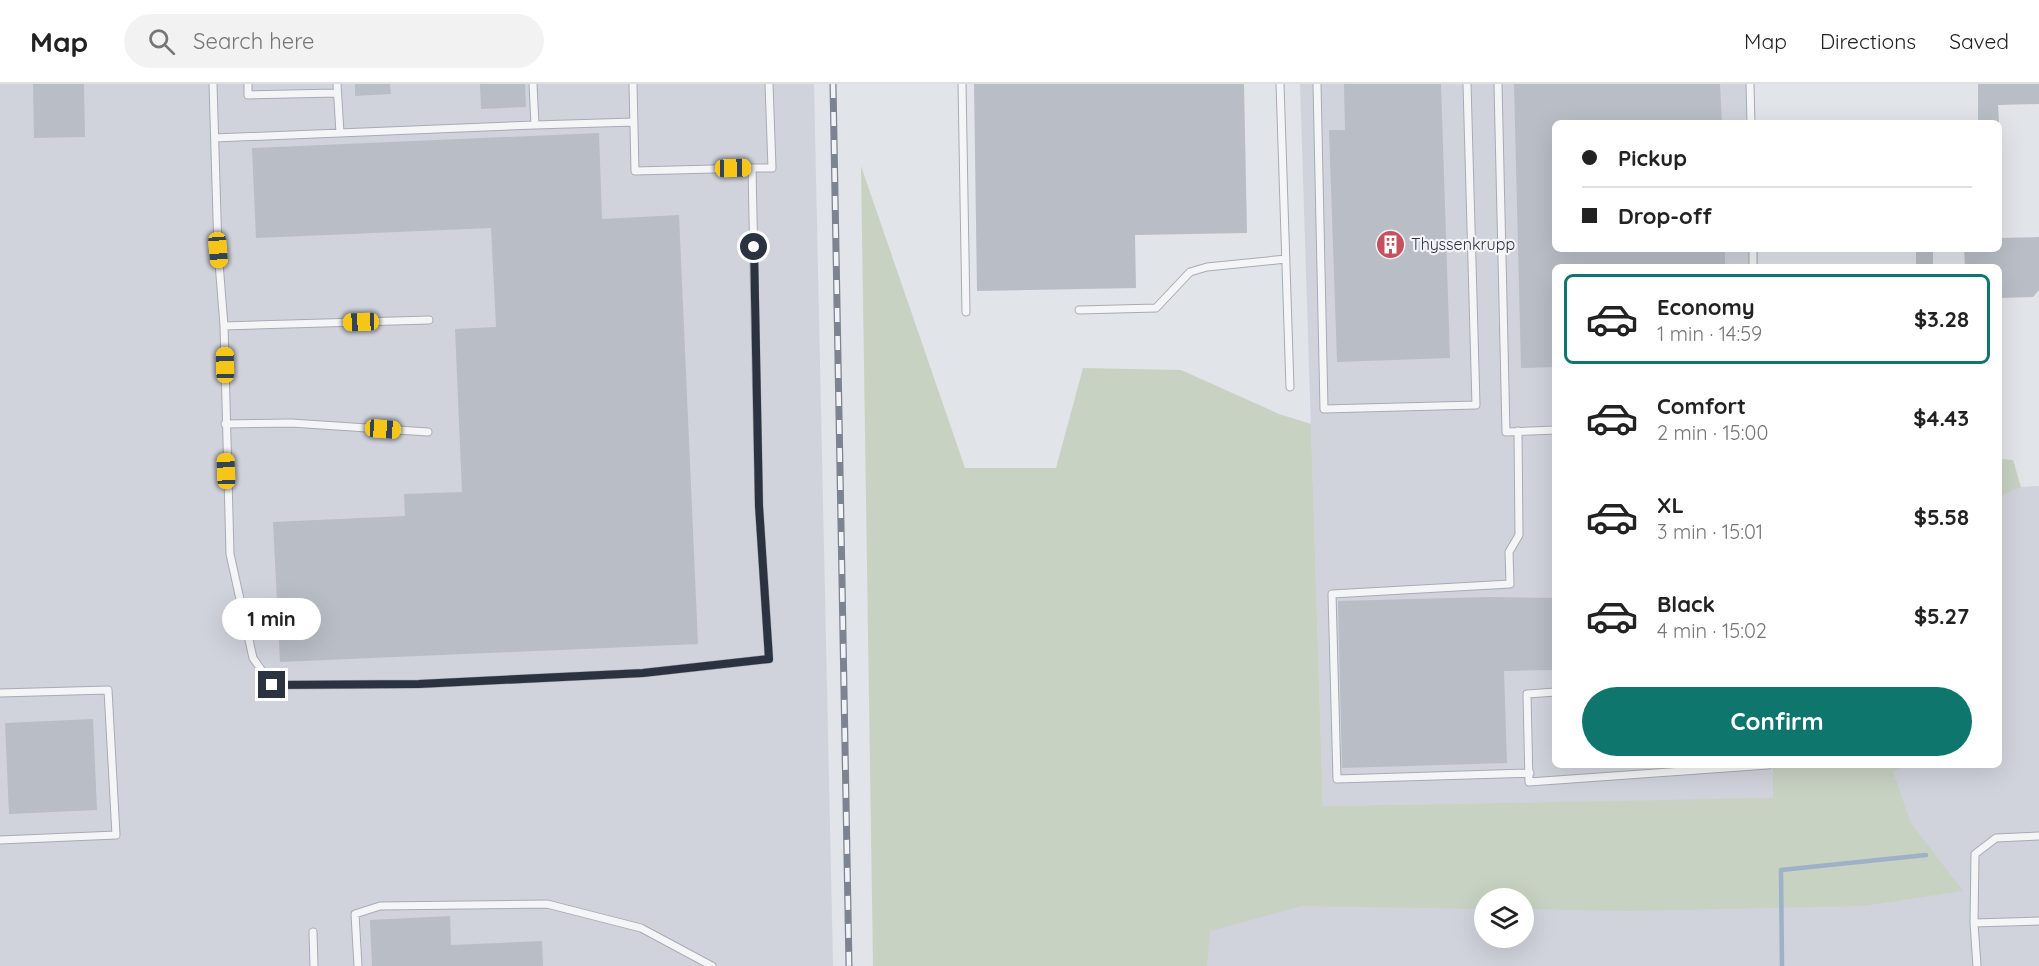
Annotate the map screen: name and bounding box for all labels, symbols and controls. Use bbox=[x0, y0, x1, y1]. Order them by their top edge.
search box bbox=[124, 14, 544, 68]
text: Map bbox=[30, 24, 88, 59]
icon: search bbox=[145, 25, 178, 58]
text: Search here bbox=[193, 27, 315, 55]
text: Map bbox=[1744, 28, 1787, 54]
text: Directions bbox=[1820, 28, 1916, 54]
text: Saved bbox=[1949, 28, 2009, 54]
text: Pickup bbox=[1618, 144, 1687, 172]
car bbox=[715, 159, 751, 177]
text: Drop-off bbox=[1618, 202, 1712, 230]
building icon: Thyssenkrupp bbox=[1374, 228, 1406, 260]
car bbox=[207, 231, 229, 269]
route start bbox=[740, 233, 767, 260]
place label: Thyssenkrupp bbox=[1411, 234, 1515, 254]
icon: car bbox=[1585, 292, 1639, 346]
text: Economy bbox=[1657, 293, 1755, 321]
text: $3.28 bbox=[1914, 305, 1969, 333]
car bbox=[343, 312, 379, 332]
text: 1 min · 14:59 bbox=[1657, 321, 1762, 346]
car bbox=[216, 347, 234, 383]
icon: car bbox=[1585, 391, 1639, 445]
text: Comfort bbox=[1657, 392, 1746, 420]
text: $4.43 bbox=[1913, 404, 1969, 432]
car bbox=[364, 419, 402, 439]
text: 2 min · 15:00 bbox=[1657, 420, 1768, 445]
car bbox=[216, 453, 236, 489]
icon: car bbox=[1585, 490, 1639, 544]
text: XL bbox=[1657, 491, 1684, 519]
text: $5.58 bbox=[1914, 503, 1969, 531]
text: 3 min · 15:01 bbox=[1657, 519, 1763, 544]
icon: car bbox=[1585, 589, 1639, 643]
text: Black bbox=[1657, 590, 1715, 618]
callout: 1 min bbox=[222, 598, 322, 640]
text: $5.27 bbox=[1914, 602, 1969, 630]
text: 1 min bbox=[247, 606, 296, 631]
text: 4 min · 15:02 bbox=[1657, 618, 1767, 643]
route end bbox=[258, 671, 285, 698]
button: Confirm bbox=[1582, 687, 1972, 756]
map controls bbox=[1474, 888, 1534, 948]
button: layers bbox=[1474, 888, 1534, 948]

